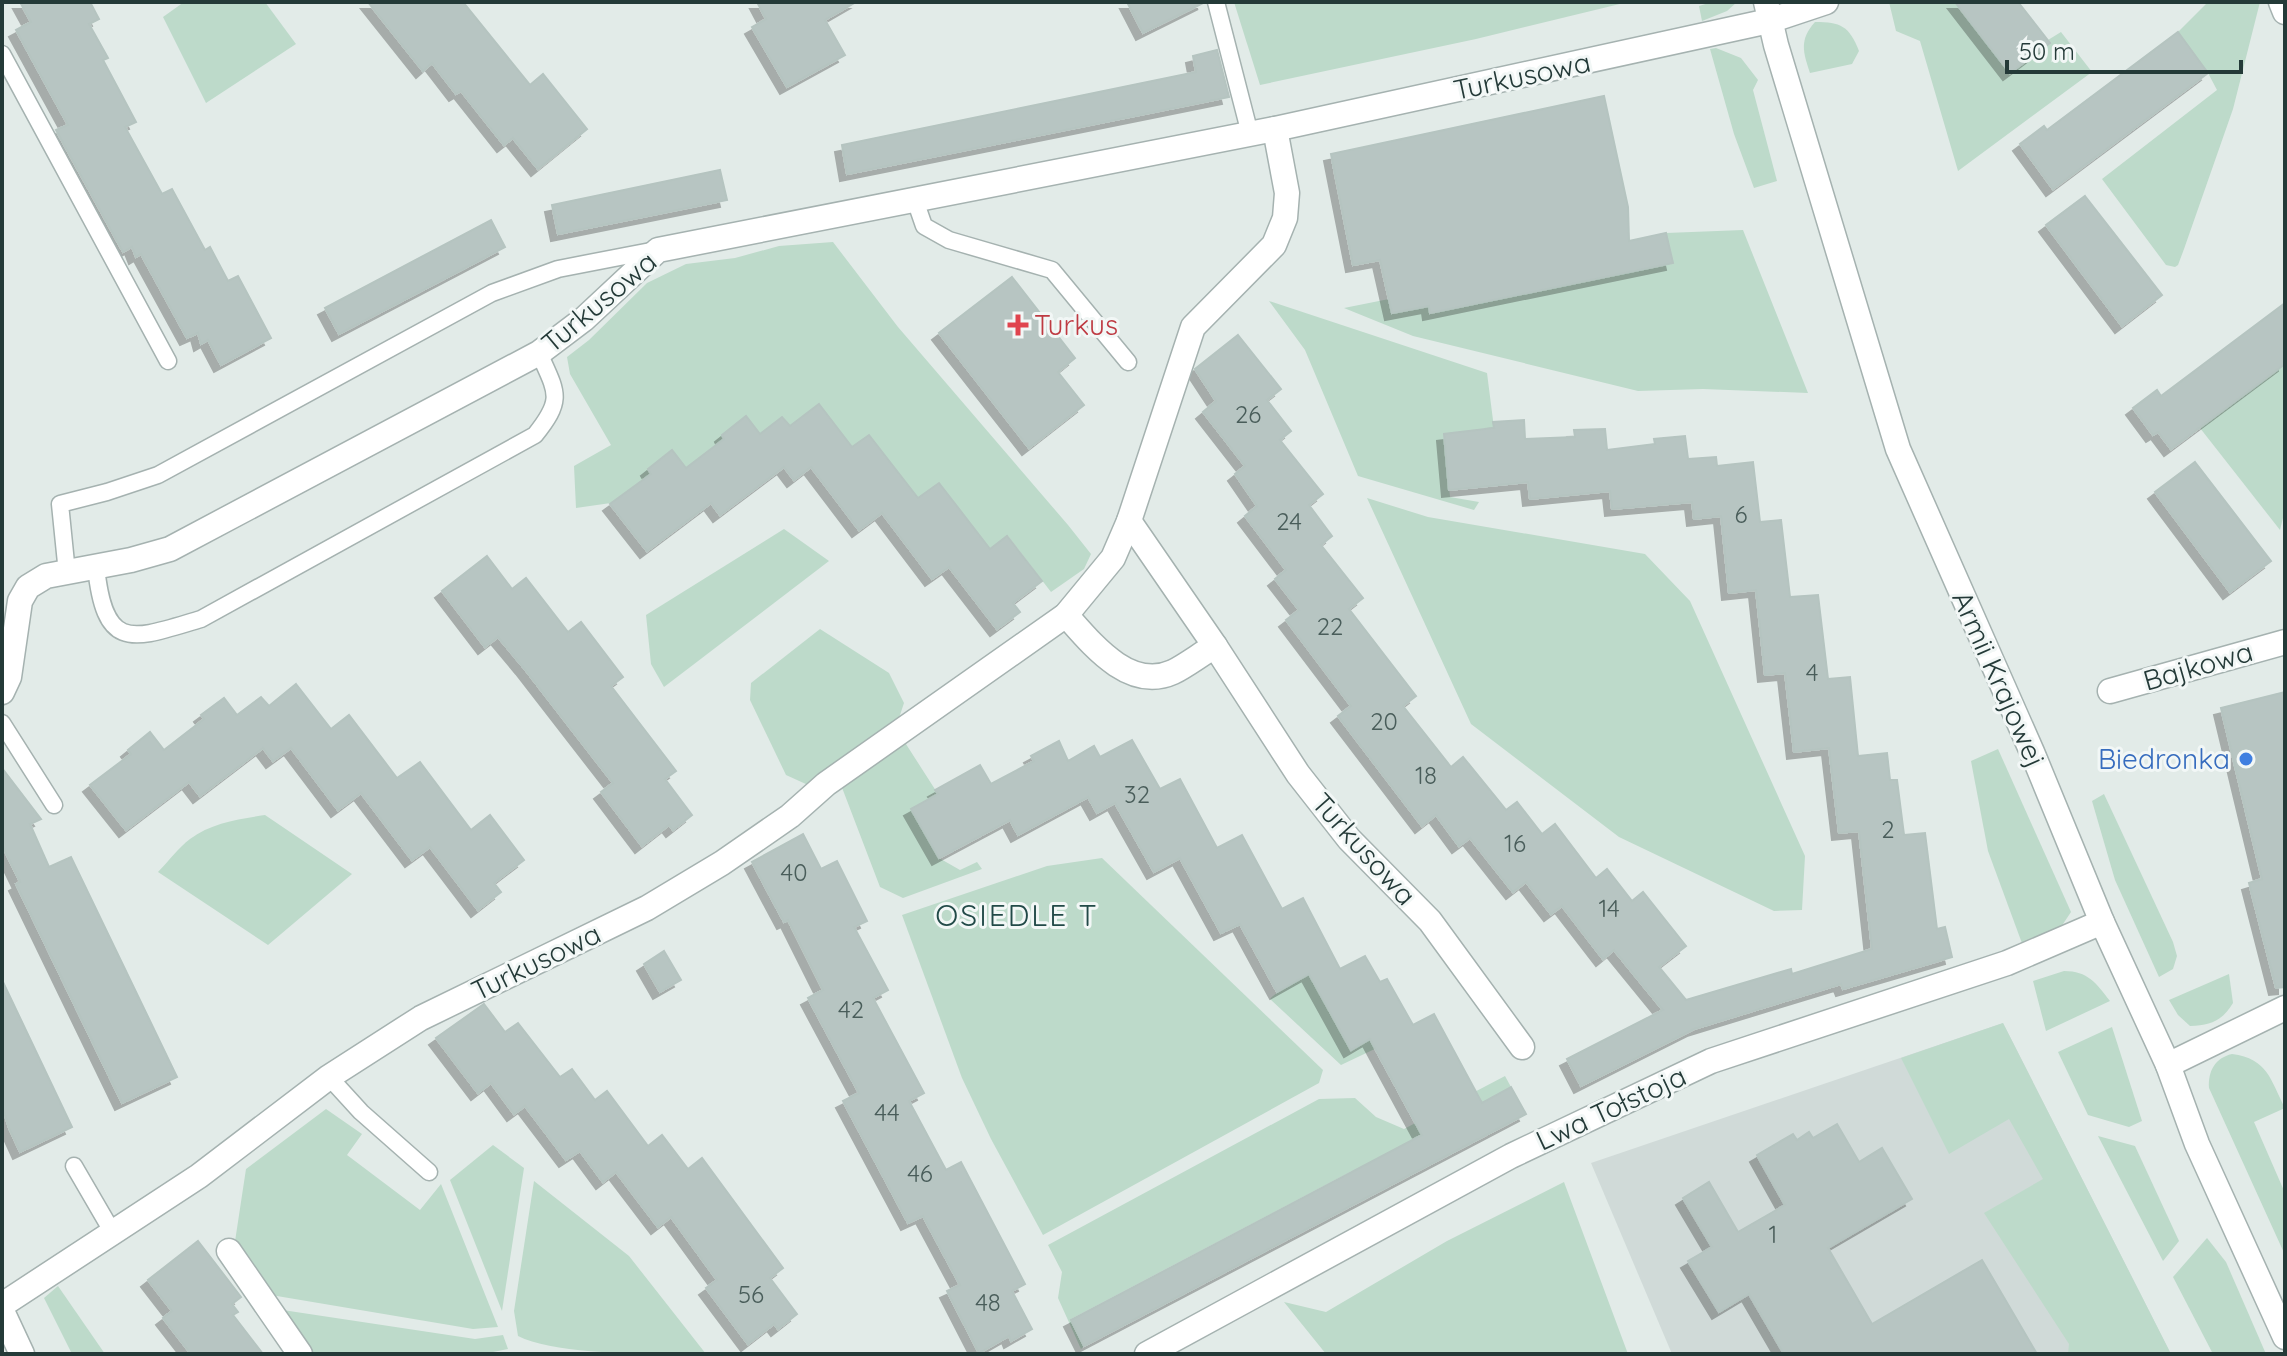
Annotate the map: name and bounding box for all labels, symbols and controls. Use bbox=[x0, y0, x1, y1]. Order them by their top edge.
scale bar bbox=[2007, 24, 2241, 74]
text: 50 m bbox=[2019, 36, 2075, 66]
street label: Turkusowa bbox=[1450, 44, 1594, 107]
street label: Turkusowa bbox=[534, 243, 663, 360]
place label: Turkus bbox=[1034, 307, 1118, 342]
marker: Turkus bbox=[1009, 316, 1027, 334]
house number: 26 bbox=[1235, 399, 1261, 429]
house number: 6 bbox=[1735, 499, 1748, 529]
house number: 24 bbox=[1276, 506, 1302, 536]
street label: Armii Krajowej bbox=[1945, 585, 2054, 772]
house number: 22 bbox=[1317, 611, 1343, 641]
street label: Bajkowa bbox=[2139, 633, 2257, 698]
house number: 4 bbox=[1806, 657, 1818, 687]
house number: 20 bbox=[1370, 706, 1398, 736]
place label: Biedronka bbox=[2098, 741, 2230, 776]
marker: Biedronka bbox=[2237, 750, 2255, 768]
house number: 18 bbox=[1415, 760, 1437, 790]
house number: 32 bbox=[1124, 779, 1150, 809]
street label: Turkusowa bbox=[1305, 785, 1424, 912]
house number: 2 bbox=[1881, 814, 1895, 844]
house number: 16 bbox=[1504, 828, 1526, 858]
house number: 40 bbox=[781, 857, 807, 887]
house number: 14 bbox=[1598, 893, 1620, 923]
district label: OSIEDLE T bbox=[935, 896, 1099, 934]
street label: Turkusowa bbox=[466, 915, 606, 1008]
house number: 42 bbox=[838, 994, 864, 1024]
street label: Lwa Tołstoja bbox=[1530, 1058, 1691, 1158]
house number: 44 bbox=[874, 1097, 900, 1127]
house number: 46 bbox=[907, 1158, 933, 1188]
house number: 1 bbox=[1769, 1219, 1777, 1249]
house number: 56 bbox=[738, 1279, 764, 1309]
house number: 48 bbox=[975, 1287, 1001, 1317]

